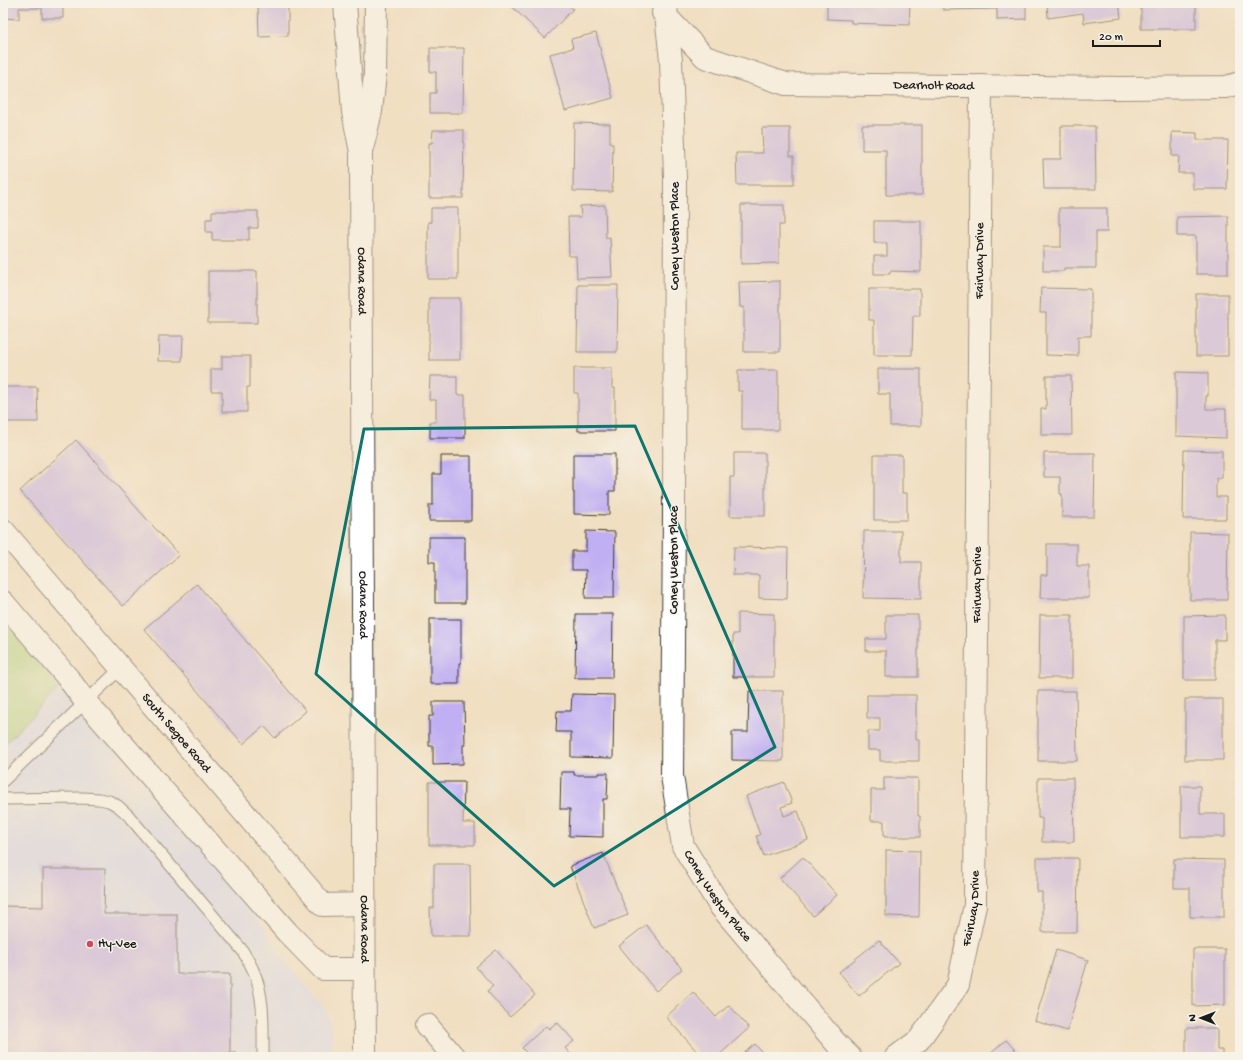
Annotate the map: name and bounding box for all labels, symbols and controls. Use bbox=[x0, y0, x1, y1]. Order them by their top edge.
scale bar bbox=[1093, 22, 1160, 48]
text: 20 m bbox=[1099, 31, 1124, 45]
street label: Dearholt Road bbox=[892, 78, 975, 94]
street label: Coney Weston Place bbox=[668, 182, 683, 290]
street label: Fairway Drive bbox=[972, 222, 988, 300]
street label: Odana Road bbox=[354, 247, 369, 316]
street label: Coney Weston Place bbox=[667, 506, 682, 614]
street label: Fairway Drive bbox=[970, 546, 985, 624]
street label: Odana Road bbox=[355, 571, 371, 640]
street label: South Segoe Road bbox=[138, 690, 215, 777]
street label: Coney Weston Place bbox=[680, 848, 755, 945]
street label: Fairway Drive bbox=[959, 870, 983, 949]
street label: Odana Road bbox=[357, 895, 372, 964]
place label: Hy-Vee bbox=[98, 937, 137, 952]
marker: Hy-Vee bbox=[85, 939, 95, 949]
north arrow bbox=[1181, 998, 1221, 1038]
text: N bbox=[1187, 1014, 1199, 1022]

